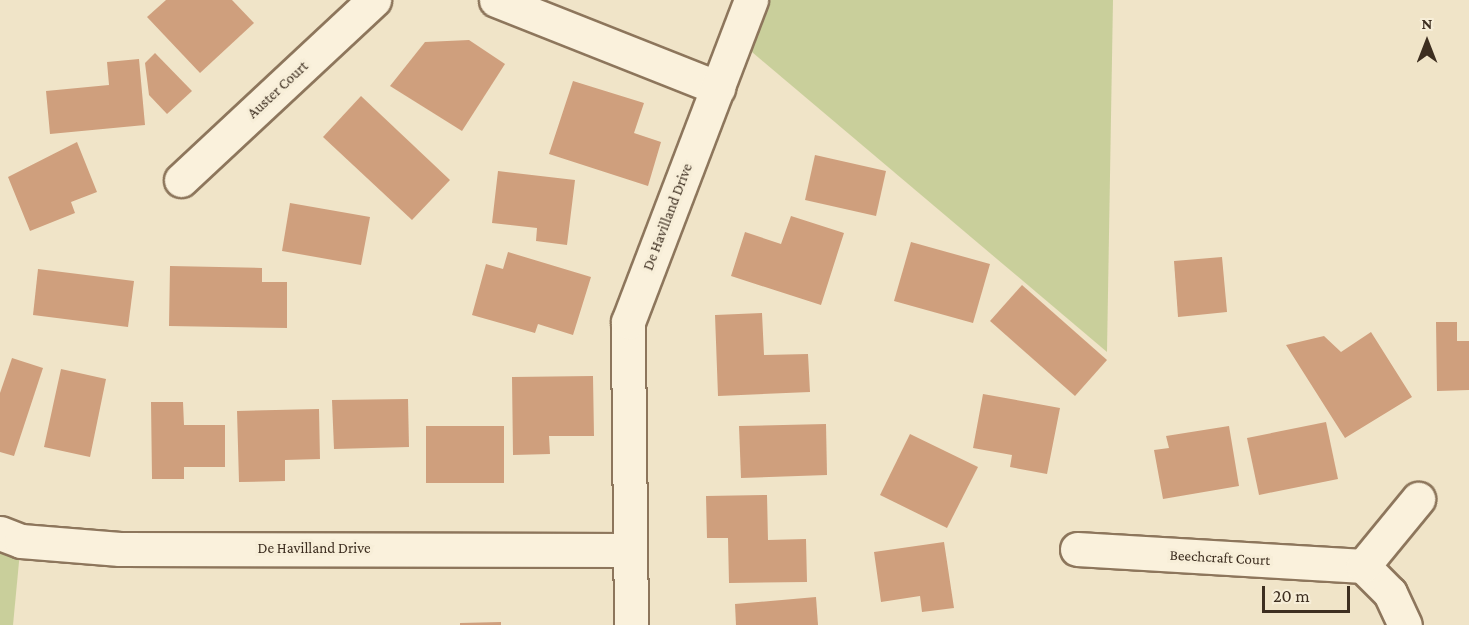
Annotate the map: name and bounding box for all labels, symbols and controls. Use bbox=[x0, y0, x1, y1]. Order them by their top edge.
north arrow bbox=[1397, 12, 1457, 72]
text: N bbox=[1422, 15, 1432, 32]
street label: Auster Court bbox=[244, 57, 312, 123]
street label: De Havilland Drive bbox=[639, 161, 697, 273]
street label: De Havilland Drive bbox=[257, 540, 371, 558]
street label: Beechcraft Court bbox=[1169, 546, 1271, 570]
scale bar bbox=[1265, 574, 1354, 612]
text: 20 m bbox=[1273, 586, 1310, 606]

